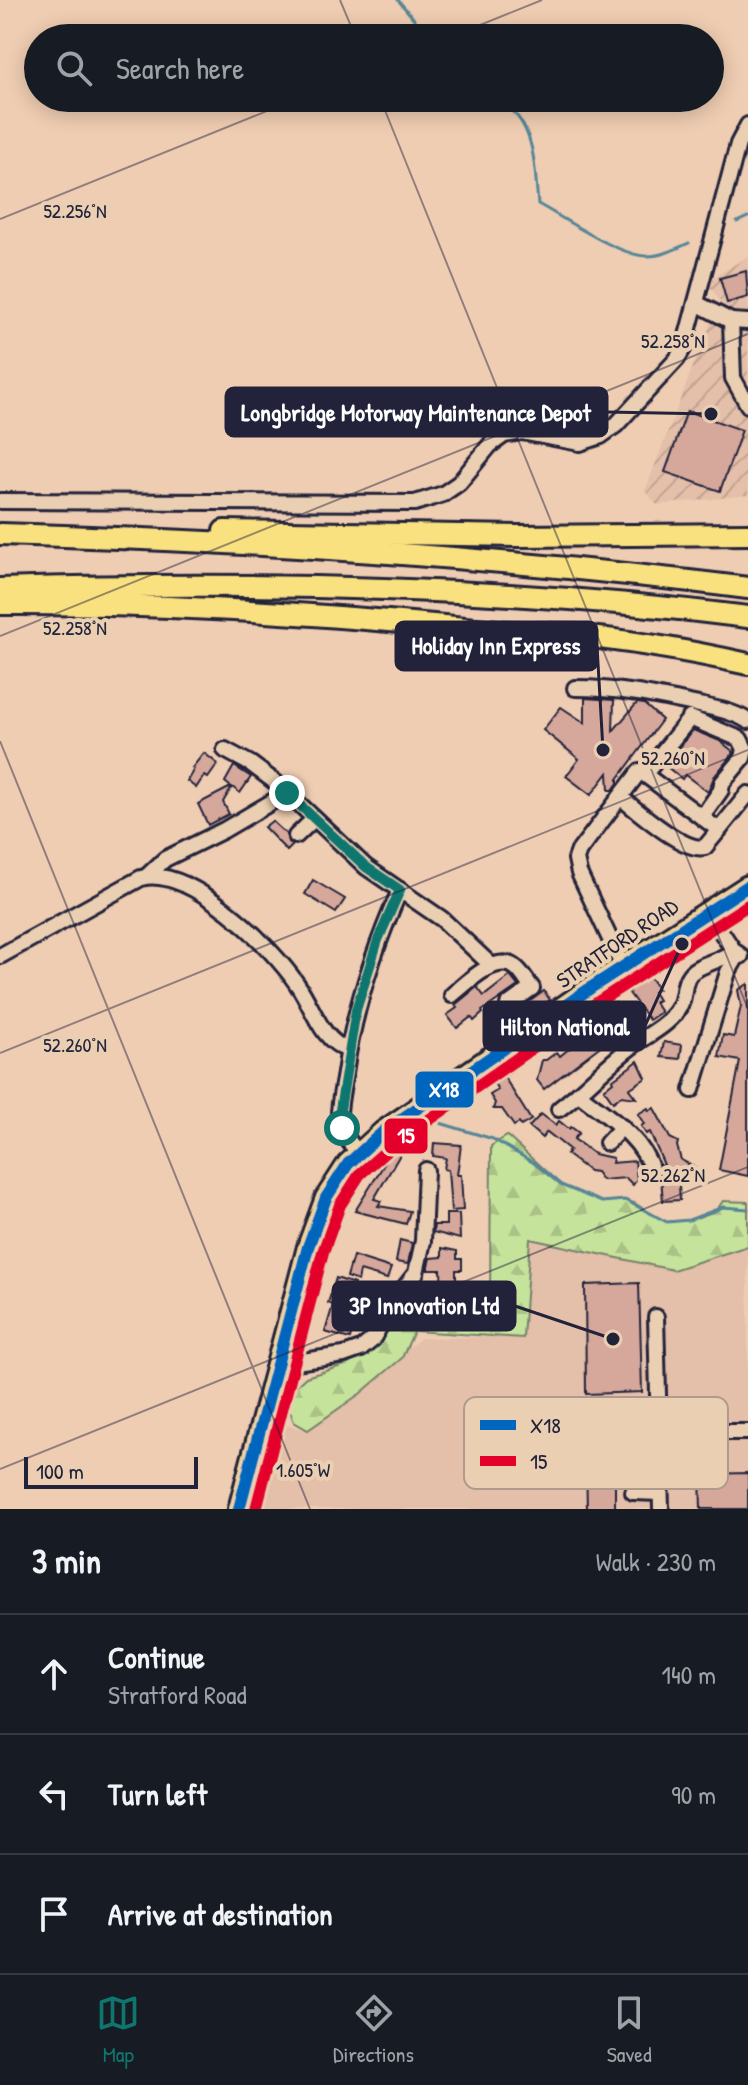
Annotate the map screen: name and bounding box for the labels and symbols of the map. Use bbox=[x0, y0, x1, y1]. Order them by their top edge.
text: 52.256°N bbox=[43, 197, 107, 224]
text: 52.258°N bbox=[641, 327, 705, 354]
callout: Longbridge Motorway Maintenance Depot bbox=[226, 388, 607, 436]
text: Longbridge Motorway Maintenance Depot bbox=[241, 396, 591, 429]
text: 52.258°N bbox=[43, 614, 107, 641]
callout: Holiday Inn Express bbox=[396, 622, 597, 670]
text: Holiday Inn Express bbox=[412, 629, 580, 662]
text: 52.260°N bbox=[641, 744, 705, 771]
route end bbox=[269, 775, 305, 811]
street label: STRATFORD ROAD bbox=[550, 891, 684, 995]
callout: Hilton National bbox=[484, 1002, 645, 1050]
text: Hilton National bbox=[500, 1010, 630, 1042]
text: 52.260°N bbox=[43, 1031, 107, 1058]
line badge: X18 bbox=[414, 1070, 475, 1109]
text: X18 bbox=[429, 1074, 460, 1104]
route start bbox=[324, 1110, 360, 1146]
line badge: 15 bbox=[383, 1117, 429, 1155]
text: 15 bbox=[397, 1120, 415, 1150]
text: 52.262°N bbox=[641, 1161, 705, 1188]
callout: 3P Innovation Ltd bbox=[333, 1282, 515, 1330]
text: 3P Innovation Ltd bbox=[349, 1289, 500, 1321]
legend bbox=[464, 1397, 728, 1489]
text: X18 bbox=[530, 1410, 561, 1440]
text: 15 bbox=[530, 1446, 547, 1476]
scale bar bbox=[24, 1453, 198, 1489]
text: 1.605°W bbox=[276, 1456, 331, 1483]

